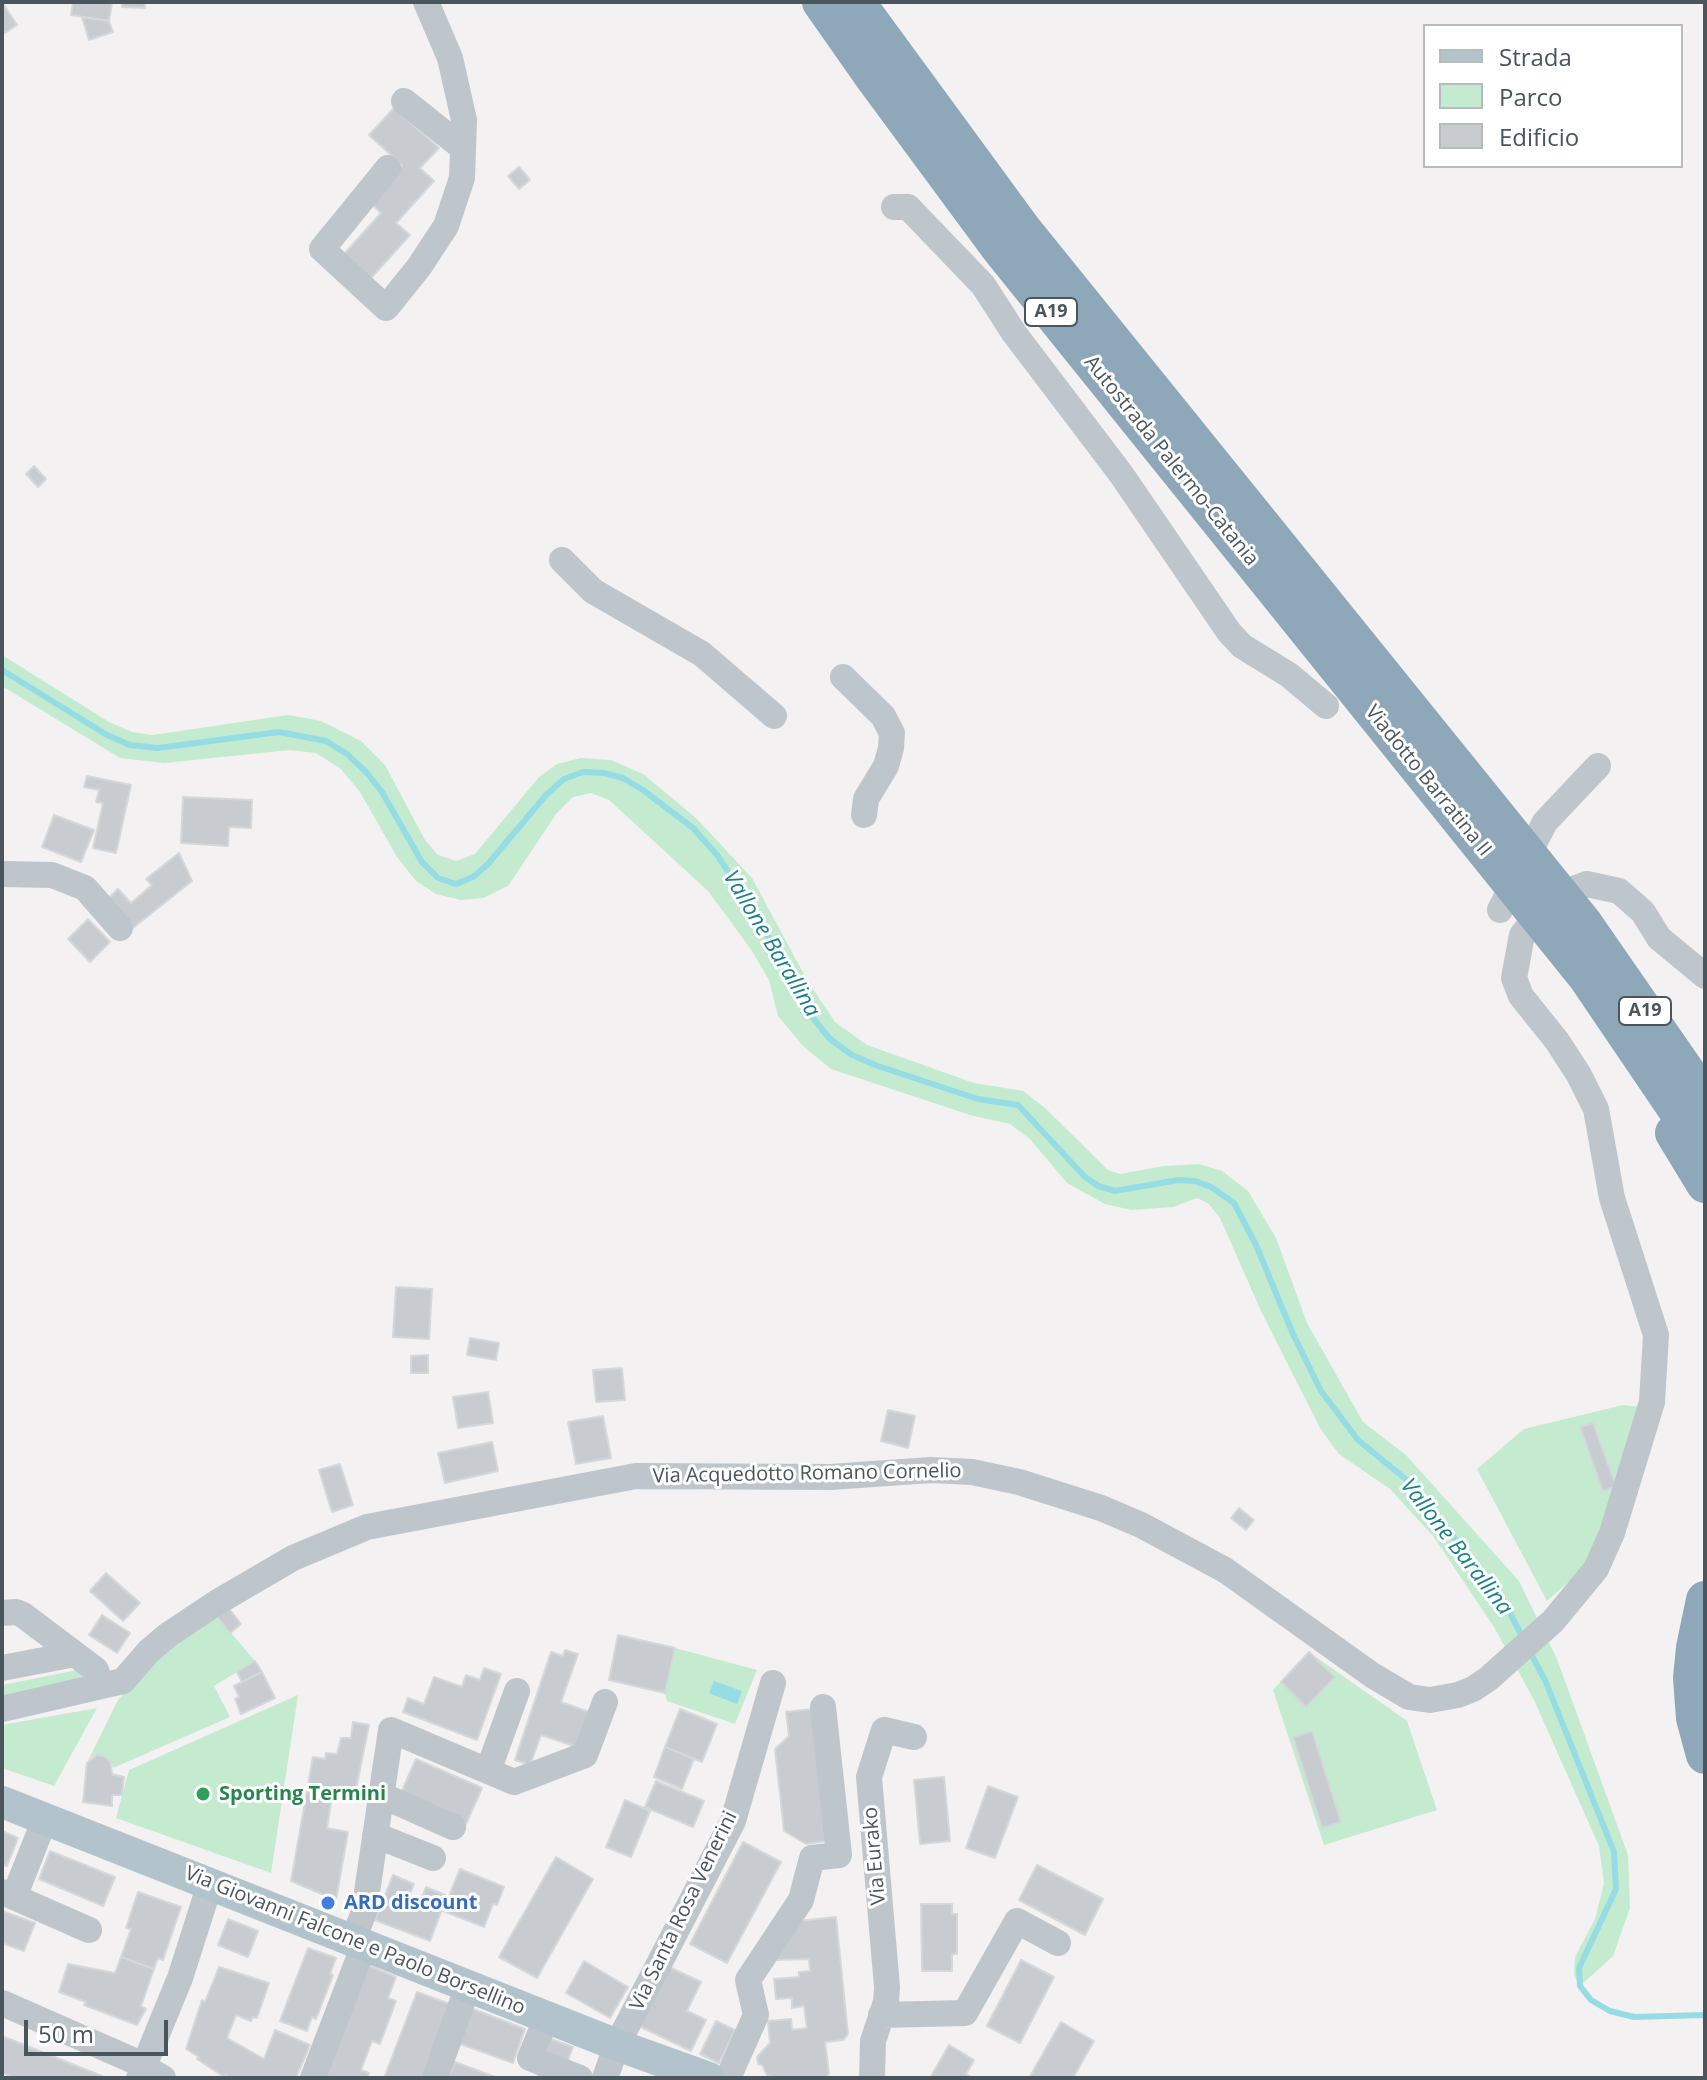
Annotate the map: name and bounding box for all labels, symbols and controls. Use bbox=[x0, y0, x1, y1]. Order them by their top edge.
legend bbox=[1423, 24, 1683, 168]
text: Strada bbox=[1499, 40, 1572, 73]
text: Parco bbox=[1499, 80, 1563, 113]
text: Edificio bbox=[1499, 120, 1579, 153]
road number: A19 bbox=[1025, 298, 1077, 326]
street label: Autostrada Palermo-Catania bbox=[1079, 351, 1263, 571]
street label: Viadotto Barratina II bbox=[1360, 701, 1496, 861]
water label: Vallone Barallina bbox=[717, 866, 825, 1022]
road number: A19 bbox=[1619, 997, 1671, 1025]
street label: Via Acquedotto Romano Cornelio bbox=[652, 1459, 962, 1489]
water label: Vallone Barallina bbox=[1395, 1473, 1517, 1621]
place label: Sporting Termini bbox=[219, 1782, 386, 1806]
marker: Sporting Termini bbox=[194, 1785, 212, 1803]
street label: Via Eurako bbox=[859, 1806, 891, 1906]
street label: Via Santa Rosa Venerini bbox=[625, 1808, 743, 2014]
street label: Via Giovanni Falcone e Paolo Borsellino bbox=[181, 1862, 529, 2020]
place label: ARD discount bbox=[344, 1891, 477, 1915]
marker: ARD discount bbox=[319, 1894, 337, 1912]
scale bar bbox=[28, 2004, 172, 2054]
text: 50 m bbox=[38, 2017, 94, 2050]

